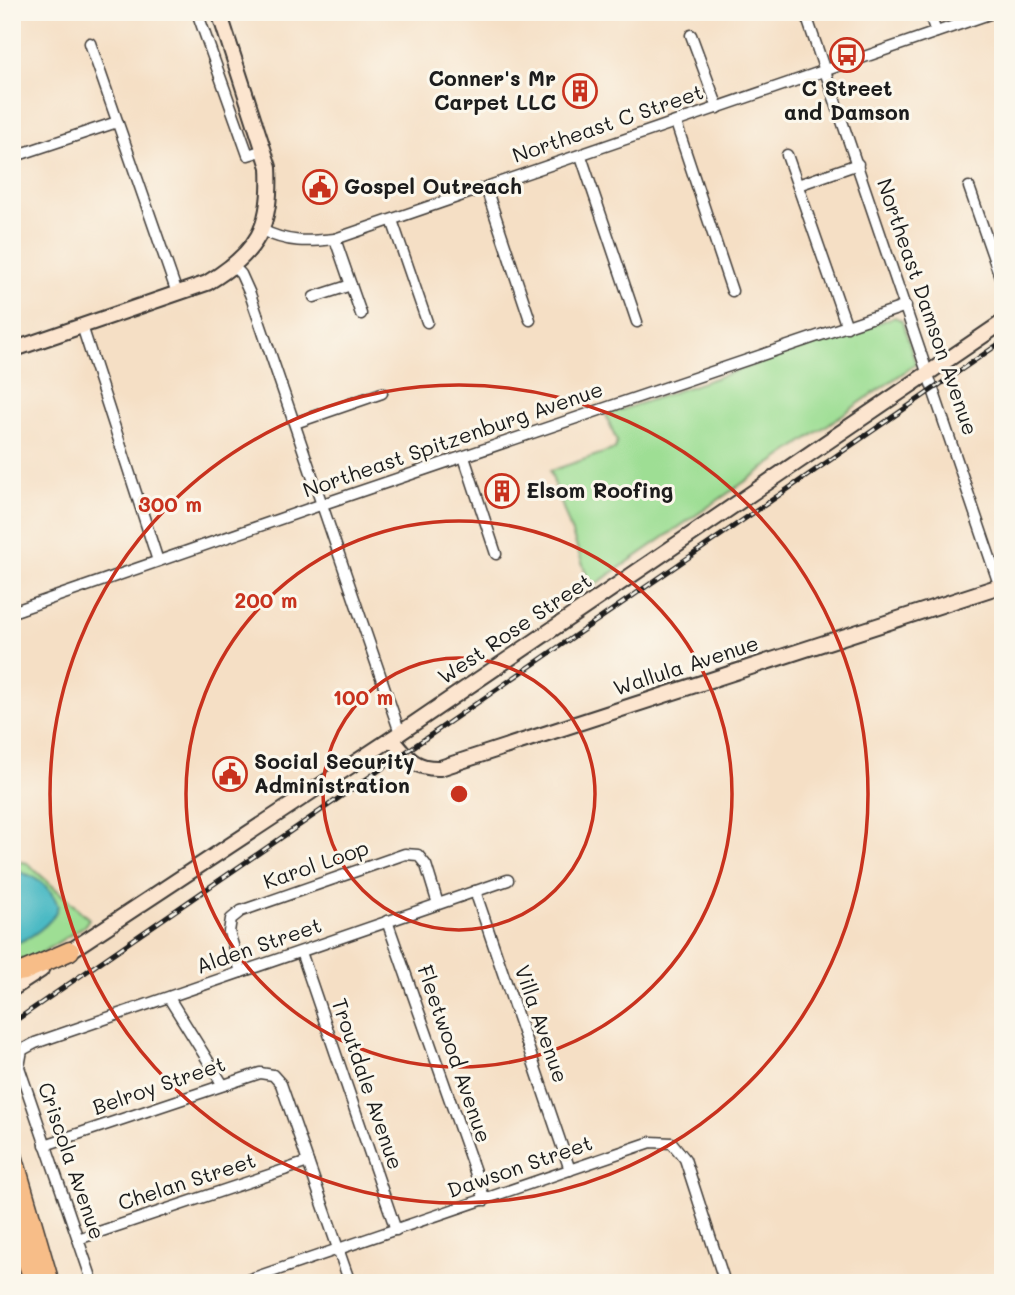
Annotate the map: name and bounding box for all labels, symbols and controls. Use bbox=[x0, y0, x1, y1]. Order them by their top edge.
bus stop icon: C Street and Damson bbox=[828, 36, 866, 74]
place label: Conner's Mr Carpet LLC bbox=[428, 64, 556, 115]
building icon: Conner's Mr Carpet LLC bbox=[561, 72, 599, 110]
place label: C Street and Damson bbox=[784, 74, 910, 125]
street label: Northeast C Street bbox=[508, 77, 707, 168]
public building icon: Gospel Outreach bbox=[301, 168, 339, 206]
place label: Gospel Outreach bbox=[344, 172, 522, 199]
street label: Northeast Damson Avenue bbox=[872, 175, 985, 438]
street label: Northeast Spitzenburg Avenue bbox=[299, 374, 606, 503]
building icon: Elsom Roofing bbox=[483, 472, 521, 510]
place label: Elsom Roofing bbox=[526, 476, 673, 503]
text: 300 m bbox=[138, 490, 202, 517]
street label: West Rose Street bbox=[432, 566, 596, 689]
text: 200 m bbox=[235, 586, 297, 613]
street label: Wallula Avenue bbox=[609, 628, 762, 701]
text: 100 m bbox=[333, 683, 393, 710]
place label: Social Security Administration bbox=[254, 747, 415, 798]
public building icon: Social Security Administration bbox=[211, 755, 249, 793]
centre of rings bbox=[447, 782, 471, 806]
street label: Karol Loop bbox=[259, 833, 372, 894]
street label: Alden Street bbox=[192, 910, 325, 979]
street label: Fleetwood Avenue bbox=[412, 961, 498, 1146]
street label: Villa Avenue bbox=[510, 961, 575, 1086]
street label: Troutdale Avenue bbox=[326, 994, 410, 1173]
street label: Belroy Street bbox=[88, 1049, 229, 1120]
street label: Criscola Avenue bbox=[33, 1078, 112, 1243]
street label: Dawson Street bbox=[443, 1128, 596, 1203]
street label: Chelan Street bbox=[114, 1146, 259, 1216]

